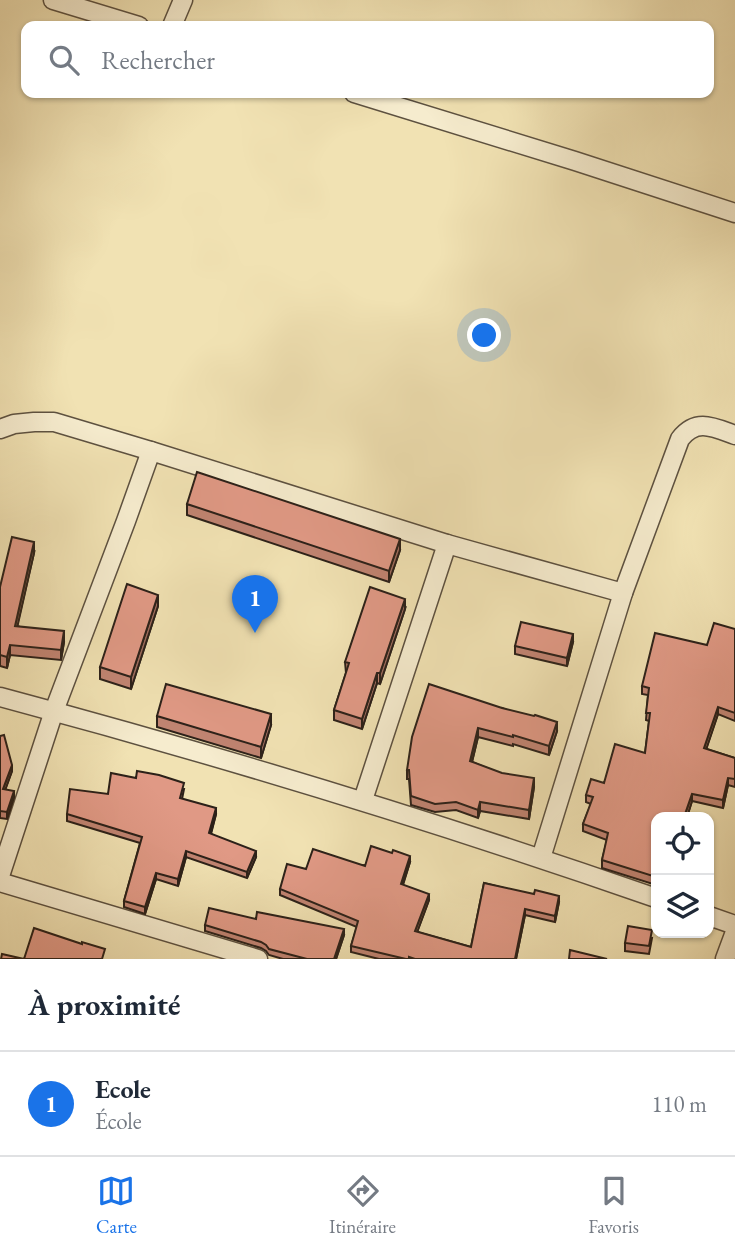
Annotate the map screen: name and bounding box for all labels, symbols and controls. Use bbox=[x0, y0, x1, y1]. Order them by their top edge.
search box bbox=[21, 21, 714, 98]
icon: search bbox=[45, 41, 83, 79]
text: Rechercher bbox=[101, 43, 215, 77]
your location bbox=[467, 318, 501, 352]
pin: 1 bbox=[232, 575, 278, 633]
map controls bbox=[651, 812, 714, 938]
button: locate bbox=[651, 812, 714, 875]
button: layers bbox=[651, 875, 714, 938]
text: À proximité bbox=[28, 985, 180, 1024]
text: Ecole bbox=[95, 1072, 151, 1106]
text: 1 bbox=[45, 1089, 57, 1119]
text: 110 m bbox=[651, 1089, 707, 1119]
text: École bbox=[95, 1106, 142, 1136]
tab: Carte bbox=[96, 1172, 137, 1239]
tab: Itinéraire bbox=[329, 1172, 396, 1239]
tab: Favoris bbox=[588, 1172, 639, 1239]

